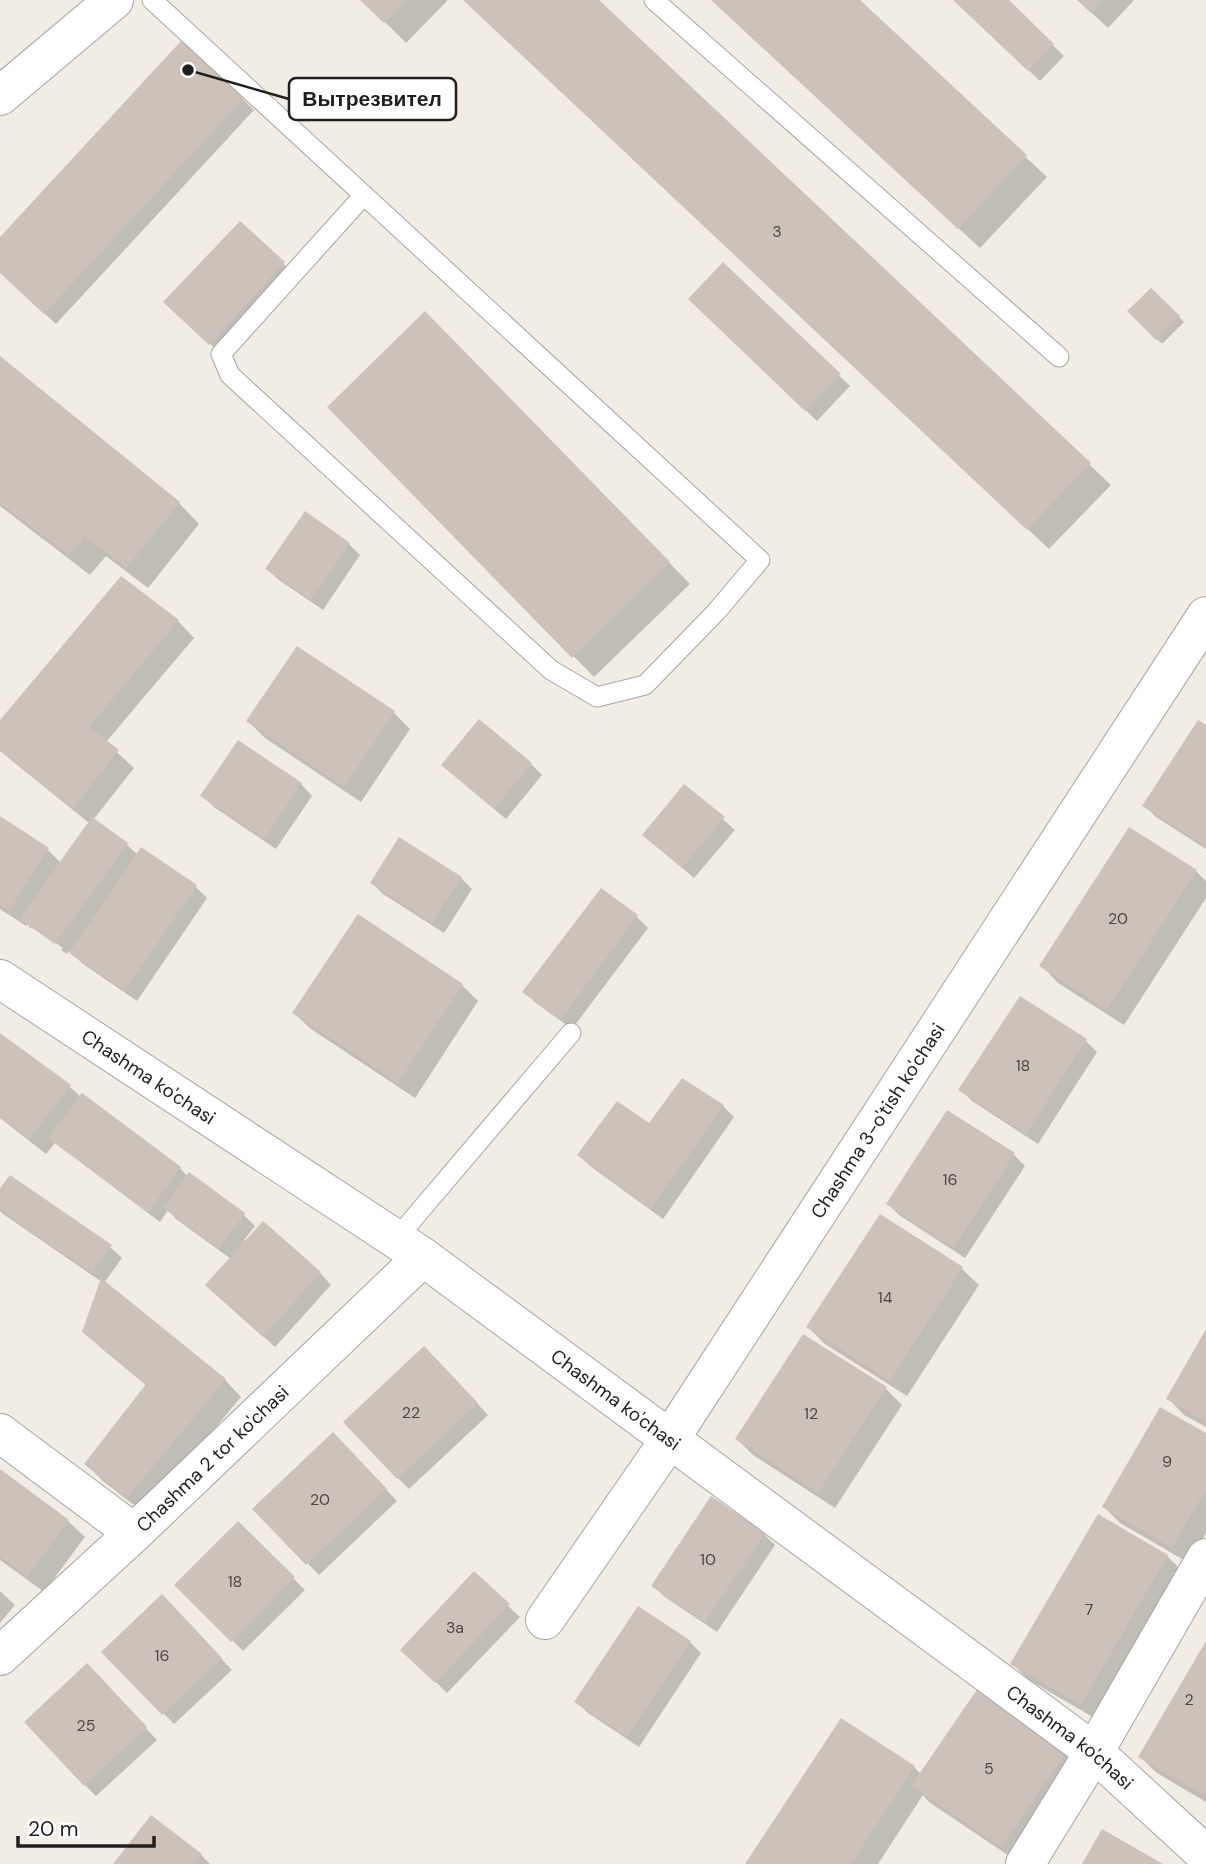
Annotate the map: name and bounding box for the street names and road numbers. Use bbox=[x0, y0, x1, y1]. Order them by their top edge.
street label: Chashma 3-o'tish ko'chasi bbox=[805, 1018, 951, 1223]
street label: Chashma ko'chasi bbox=[77, 1024, 220, 1130]
street label: Chashma ko'chasi bbox=[546, 1344, 686, 1456]
street label: Chashma 2 tor ko'chasi bbox=[131, 1380, 294, 1538]
street label: Chashma ko'chasi bbox=[1001, 1680, 1139, 1795]

